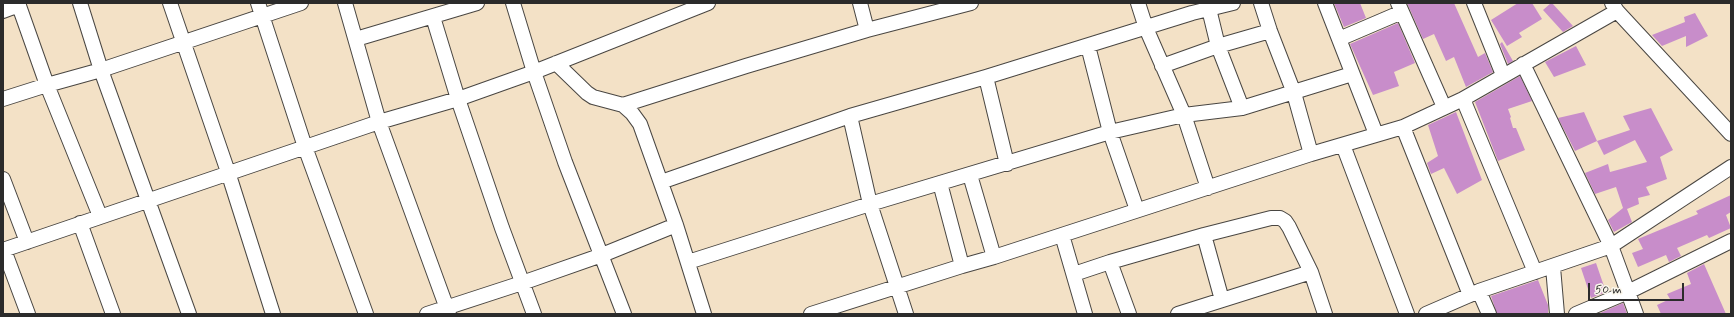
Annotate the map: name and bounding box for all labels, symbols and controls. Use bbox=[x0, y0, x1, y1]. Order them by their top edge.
scale bar bbox=[1590, 275, 1686, 301]
text: 50 m bbox=[1595, 282, 1622, 298]

